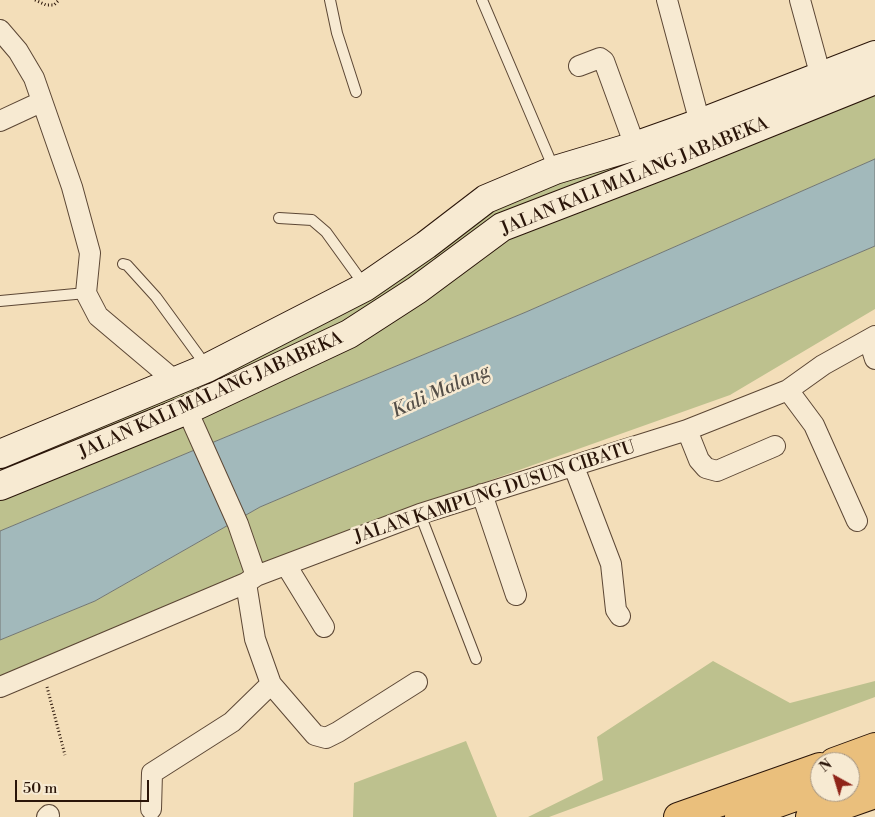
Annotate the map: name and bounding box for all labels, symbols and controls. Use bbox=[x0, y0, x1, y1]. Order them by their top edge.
street label: JALAN KALI MALANG JABABEKA bbox=[498, 113, 772, 241]
street label: JALAN KALI MALANG JABABEKA bbox=[76, 328, 346, 464]
water label: Kali Malang bbox=[389, 360, 493, 424]
street label: JALAN KAMPUNG DUSUN CIBATU bbox=[352, 437, 638, 549]
north arrow bbox=[810, 752, 860, 802]
text: N bbox=[816, 756, 836, 777]
scale bar bbox=[18, 770, 151, 802]
text: 50 m bbox=[23, 779, 57, 798]

